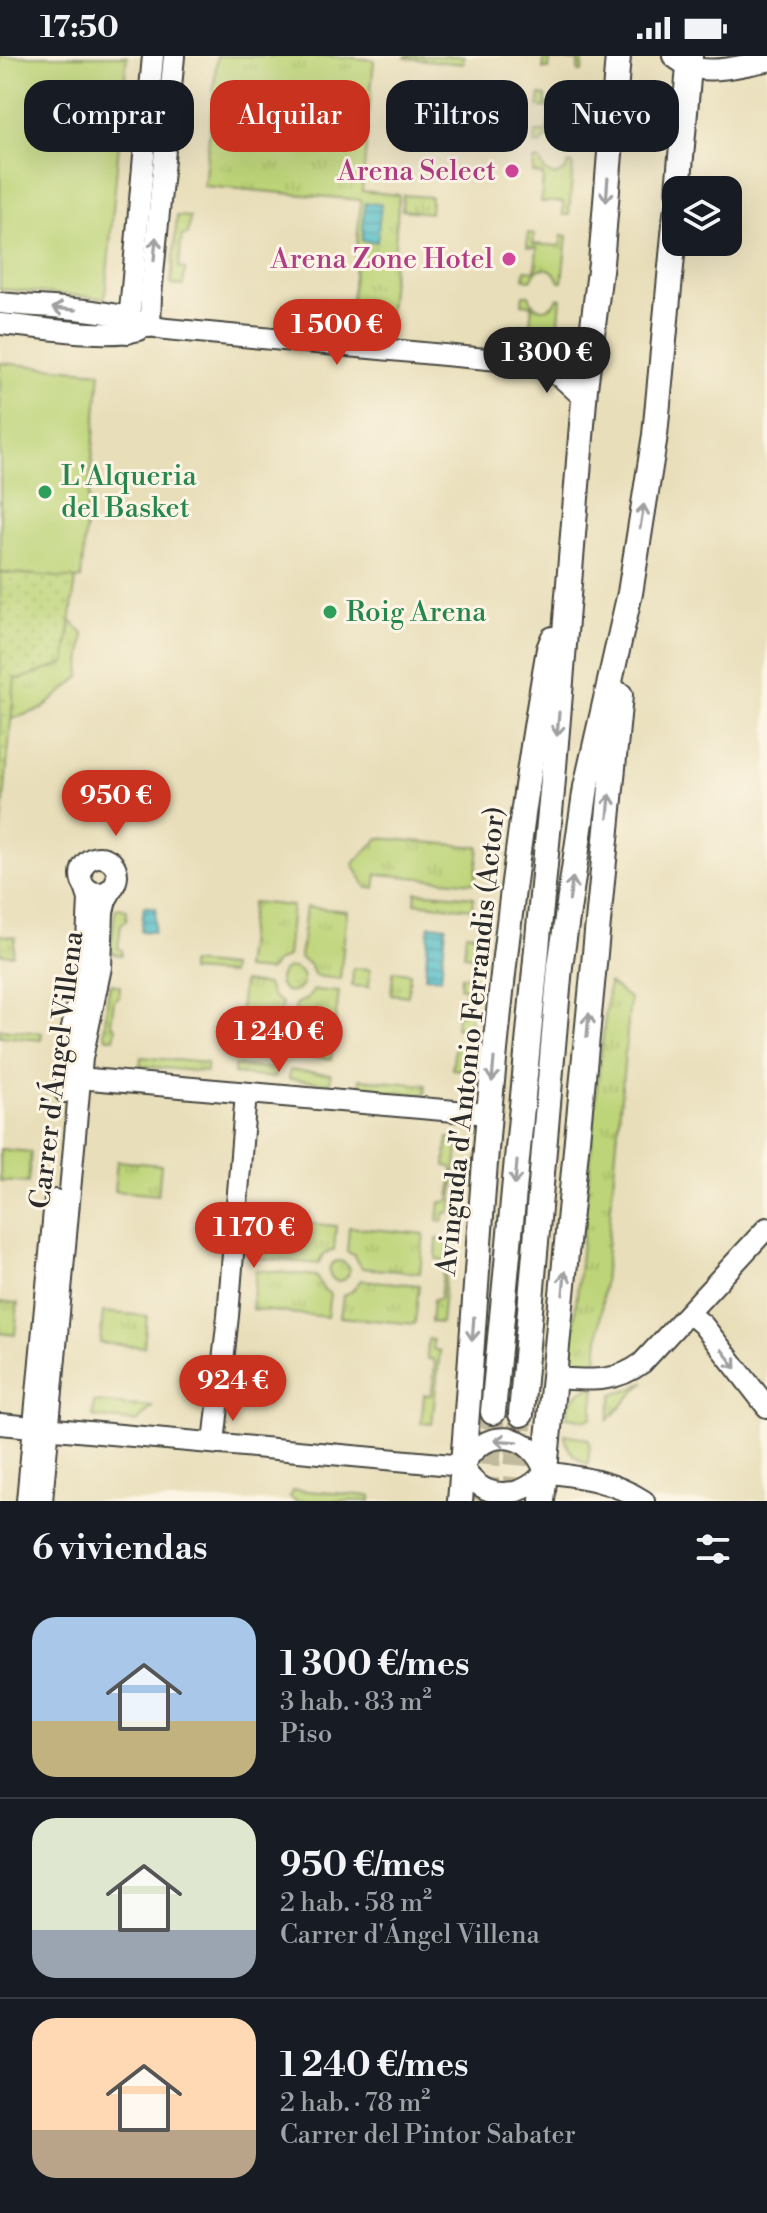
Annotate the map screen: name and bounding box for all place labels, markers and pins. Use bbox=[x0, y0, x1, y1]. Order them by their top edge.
place label: Arena Select bbox=[336, 154, 496, 189]
marker: Arena Select bbox=[503, 162, 521, 180]
place label: Arena Zone Hotel bbox=[270, 242, 493, 277]
marker: Arena Zone Hotel bbox=[500, 250, 518, 268]
pin: 1 500 € bbox=[263, 299, 411, 367]
pin: 1 300 € bbox=[473, 327, 621, 395]
place label: L'Alqueria del Basket bbox=[61, 459, 198, 526]
marker: L'Alqueria del Basket bbox=[36, 483, 54, 501]
place label: Roig Arena bbox=[346, 595, 487, 630]
marker: Roig Arena bbox=[321, 603, 339, 621]
pin: 950 € bbox=[60, 770, 172, 838]
pin: 1 240 € bbox=[205, 1006, 353, 1074]
pin: 1 170 € bbox=[180, 1202, 328, 1270]
pin: 924 € bbox=[177, 1355, 289, 1423]

